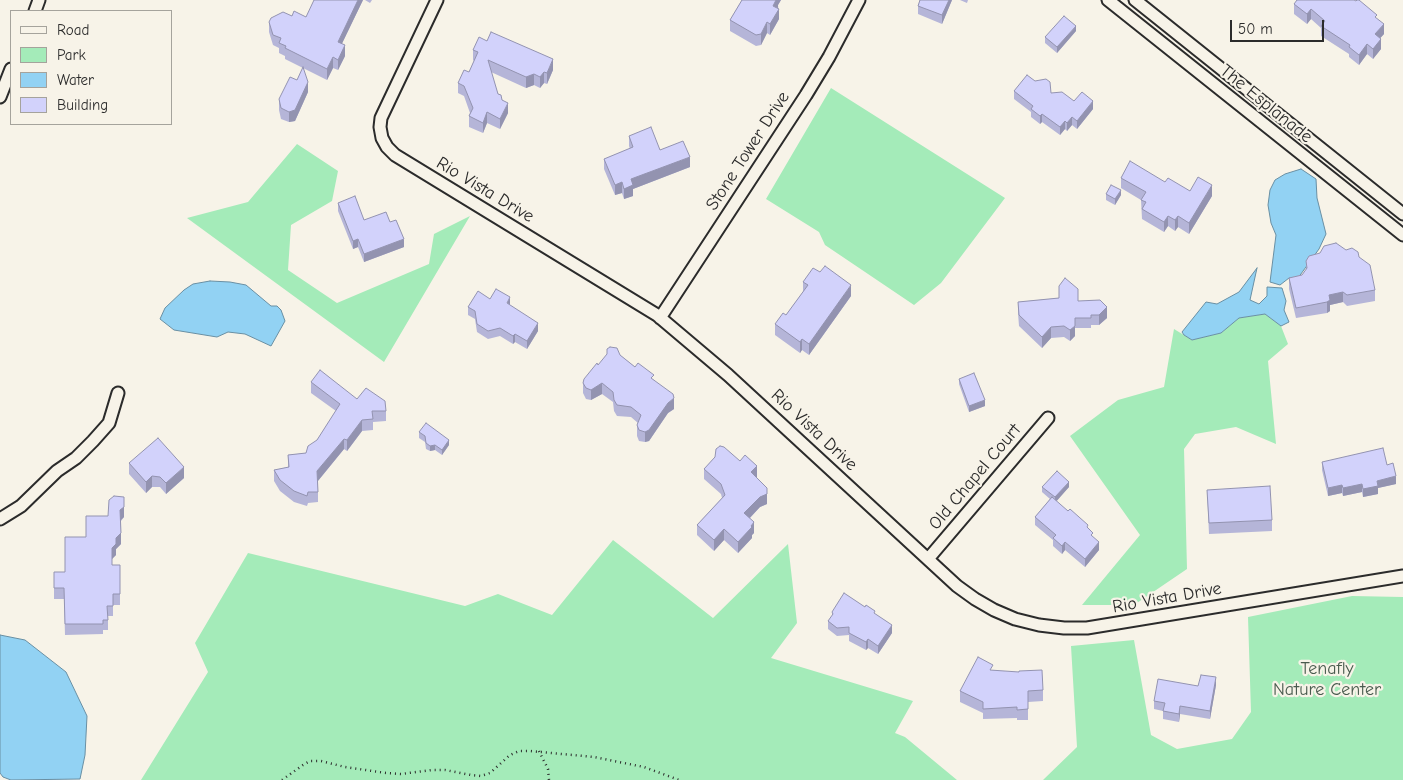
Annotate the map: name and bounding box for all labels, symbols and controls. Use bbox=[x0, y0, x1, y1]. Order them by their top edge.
legend bbox=[10, 10, 172, 125]
scale bar bbox=[1233, 10, 1327, 42]
text: 50 m bbox=[1238, 20, 1273, 38]
text: Road bbox=[57, 21, 89, 39]
text: Park bbox=[57, 46, 86, 64]
street label: The Esplanade bbox=[1215, 60, 1317, 148]
text: Water bbox=[57, 71, 94, 89]
street label: Stone Tower Drive bbox=[701, 87, 795, 215]
text: Building bbox=[57, 96, 108, 114]
street label: Rio Vista Drive bbox=[432, 152, 538, 228]
street label: Rio Vista Drive bbox=[766, 385, 862, 475]
street label: Old Chapel Court bbox=[924, 420, 1026, 534]
street label: Rio Vista Drive bbox=[1111, 578, 1223, 618]
park label: Tenafly Nature Center bbox=[1273, 658, 1381, 701]

